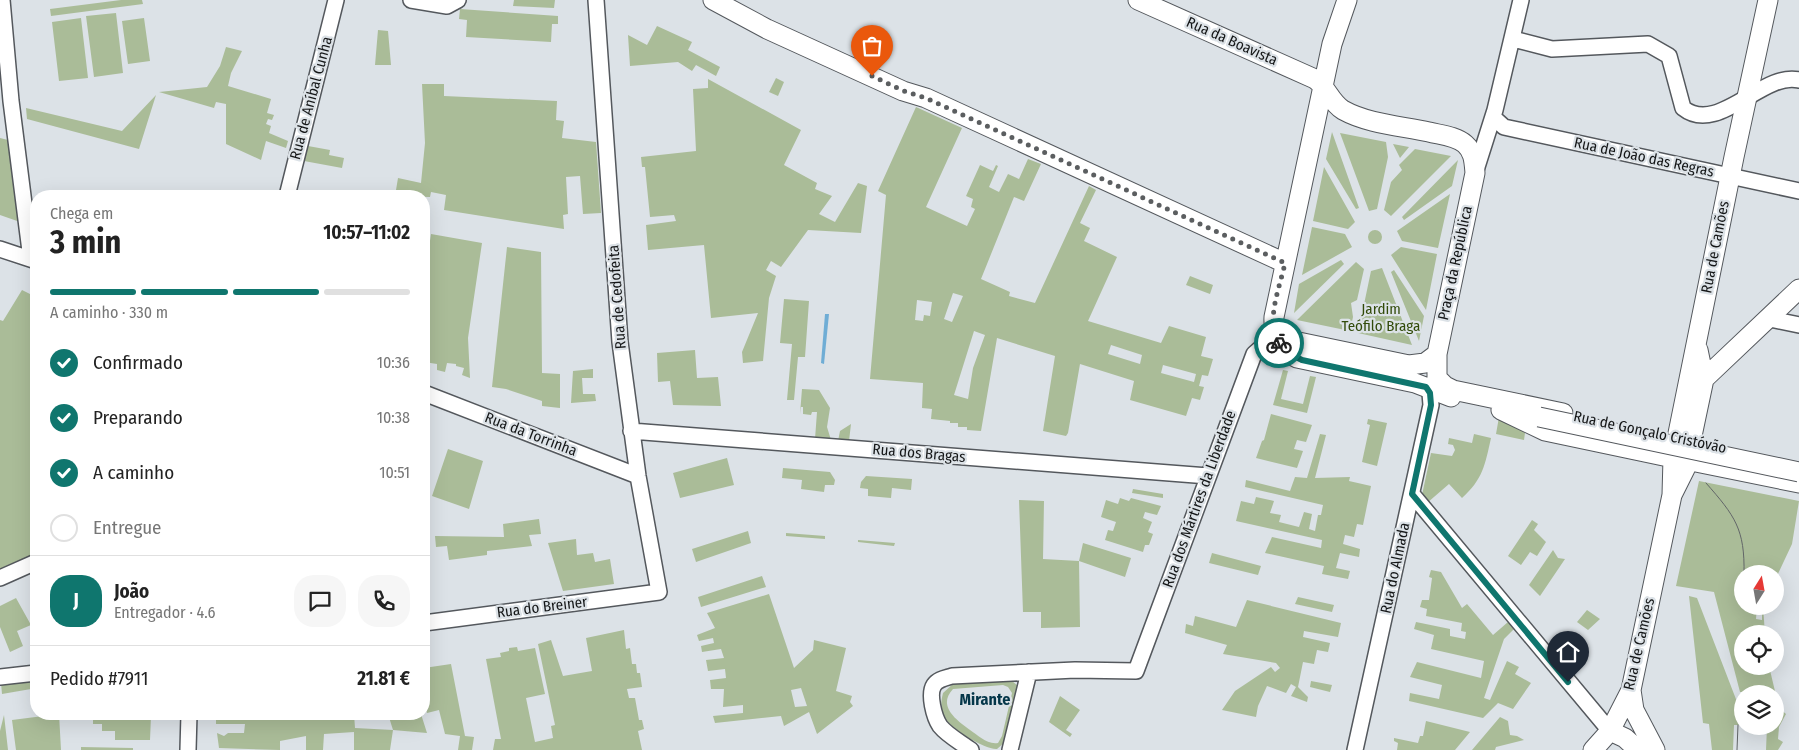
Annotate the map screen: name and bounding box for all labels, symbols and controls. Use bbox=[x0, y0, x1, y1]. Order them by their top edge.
street label: Rua da Boavista bbox=[1184, 13, 1280, 69]
pin bbox=[851, 25, 893, 76]
icon: bag bbox=[858, 32, 886, 60]
street label: Rua de Aníbal Cunha bbox=[286, 35, 336, 161]
street label: Rua de João das Regras bbox=[1572, 133, 1716, 181]
street label: Rua de Camões bbox=[1697, 199, 1733, 295]
text: Chega em bbox=[50, 204, 113, 223]
street label: Praça da República bbox=[1434, 204, 1476, 322]
text: 10:57–11:02 bbox=[323, 221, 410, 244]
text: 3 min bbox=[50, 223, 121, 261]
street label: Rua de Cedofeita bbox=[604, 244, 630, 350]
park label: Jardim Teófilo Braga bbox=[1342, 300, 1420, 335]
text: A caminho · 330 m bbox=[50, 303, 168, 322]
courier bbox=[1254, 318, 1304, 368]
icon: bike bbox=[1265, 329, 1293, 357]
icon: check bbox=[50, 349, 78, 377]
text: Confirmado bbox=[93, 351, 183, 374]
text: 10:36 bbox=[377, 353, 410, 372]
icon: check bbox=[50, 404, 78, 432]
text: Preparando bbox=[93, 406, 183, 429]
street label: Rua de Gonçalo Cristóvão bbox=[1572, 407, 1728, 457]
text: 10:38 bbox=[377, 408, 410, 427]
street label: Rua da Torrinha bbox=[482, 408, 580, 460]
street label: Rua dos Mártires da Liberdade bbox=[1159, 408, 1239, 590]
street label: Rua dos Bragas bbox=[872, 440, 966, 466]
icon: check bbox=[50, 459, 78, 487]
text: A caminho bbox=[93, 461, 174, 484]
text: 10:51 bbox=[379, 463, 410, 482]
text: Entregue bbox=[93, 516, 162, 539]
street label: Rua do Almada bbox=[1377, 521, 1413, 615]
north arrow bbox=[1734, 565, 1784, 615]
map controls bbox=[1734, 565, 1784, 735]
button: chat bbox=[294, 575, 346, 627]
button: phone bbox=[358, 575, 410, 627]
text: João bbox=[114, 580, 149, 603]
text: J bbox=[73, 589, 79, 612]
street label: Rua do Breiner bbox=[496, 592, 589, 621]
street label: Rua de Camões bbox=[1620, 596, 1658, 692]
text: Entregador · 4.6 bbox=[114, 603, 216, 622]
button: locate bbox=[1734, 625, 1784, 675]
pin bbox=[1547, 631, 1589, 682]
icon: home bbox=[1554, 638, 1582, 666]
text: Pedido #7911 bbox=[50, 667, 148, 690]
text: 21.81 € bbox=[357, 667, 410, 690]
button: layers bbox=[1734, 685, 1784, 735]
district label: Mirante bbox=[960, 690, 1010, 709]

